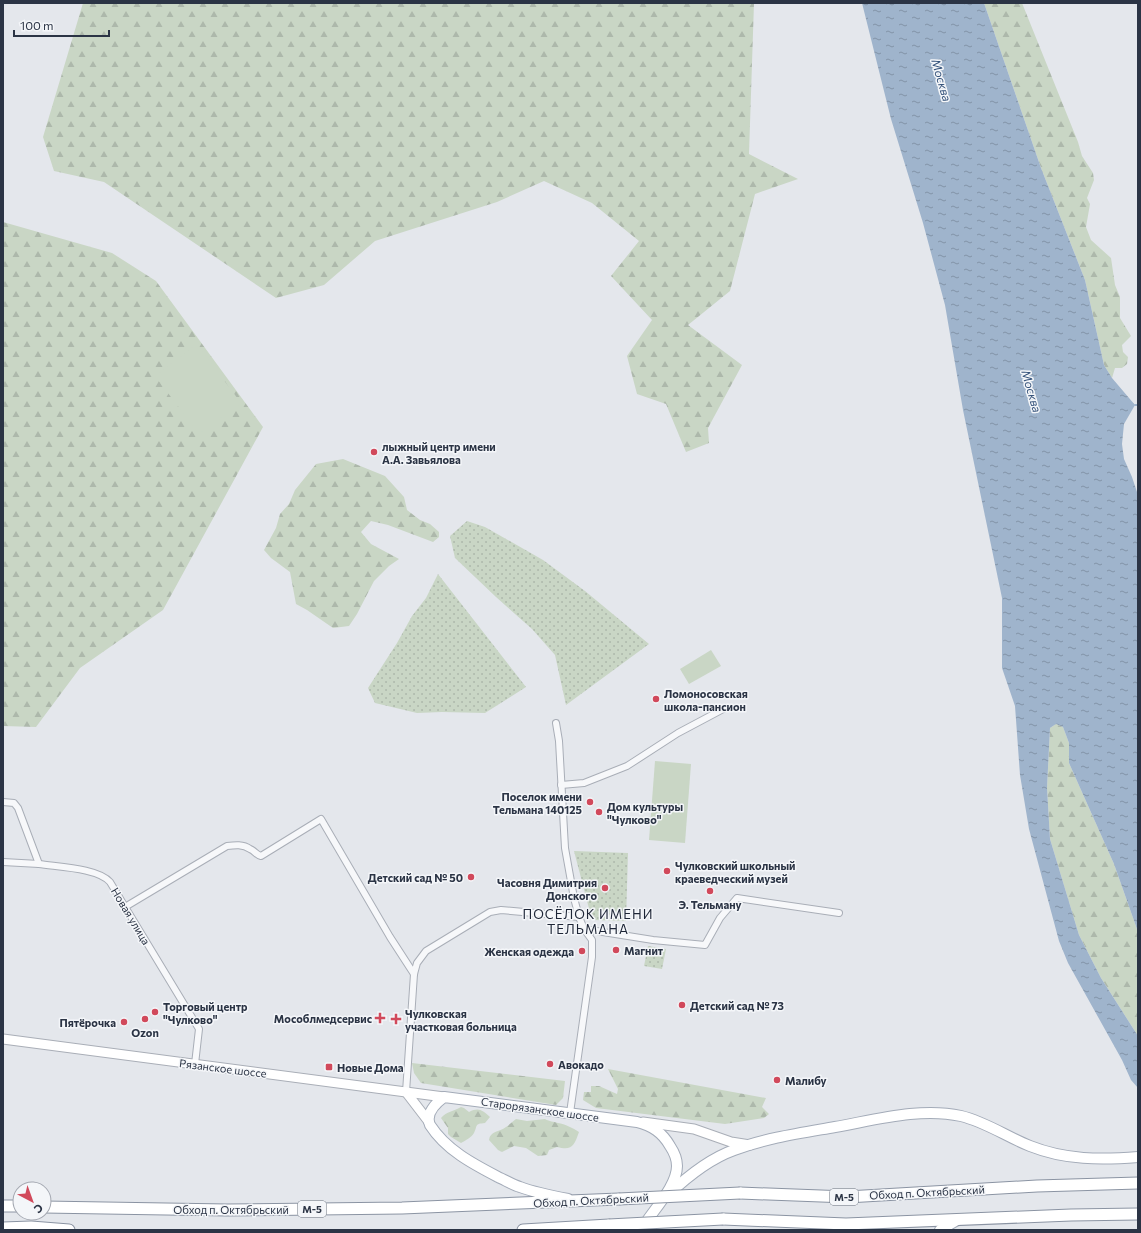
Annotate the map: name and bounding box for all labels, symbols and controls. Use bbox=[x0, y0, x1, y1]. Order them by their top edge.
scale bar bbox=[14, 12, 109, 38]
text: 100 m bbox=[20, 18, 54, 32]
water label: Москва bbox=[929, 57, 955, 103]
water label: Москва bbox=[1019, 368, 1045, 414]
place label: лыжный центр имени А.А. Завьялова bbox=[382, 440, 496, 466]
marker: лыжный центр имени А.А. Завьялова bbox=[369, 447, 379, 457]
place label: Ломоносовская школа-пансион bbox=[664, 687, 748, 713]
marker: Ломоносовская школа-пансион bbox=[651, 694, 661, 704]
place label: Поселок имени Тельмана 140125 bbox=[493, 790, 582, 816]
marker: Поселок имени Тельмана 140125 bbox=[585, 797, 595, 807]
place label: Дом культуры "Чулково" bbox=[607, 800, 683, 826]
marker: Дом культуры "Чулково" bbox=[594, 807, 604, 817]
place label: Чулковский школьный краеведческий музей bbox=[675, 859, 795, 885]
marker: Чулковский школьный краеведческий музей bbox=[662, 866, 672, 876]
place label: Детский сад № 50 bbox=[368, 871, 463, 884]
marker: Детский сад № 50 bbox=[466, 872, 476, 882]
place label: Часовня Димитрия Донского bbox=[497, 876, 597, 902]
marker: Часовня Димитрия Донского bbox=[600, 883, 610, 893]
street label: Новая улица bbox=[109, 885, 153, 947]
marker: Э. Тельману bbox=[705, 886, 715, 896]
place label: Э. Тельману bbox=[678, 898, 742, 911]
district label: ПОСЁЛОК ИМЕНИ ТЕЛЬМАНА bbox=[522, 906, 654, 937]
place label: Магнит bbox=[624, 944, 664, 957]
place label: Женская одежда bbox=[484, 945, 574, 958]
marker: Магнит bbox=[611, 945, 621, 955]
marker: Женская одежда bbox=[577, 946, 587, 956]
place label: Детский сад № 73 bbox=[690, 999, 784, 1012]
place label: Торговый центр "Чулково" bbox=[163, 1000, 248, 1026]
marker: Детский сад № 73 bbox=[677, 1000, 687, 1010]
marker: Торговый центр "Чулково" bbox=[150, 1007, 160, 1017]
place label: Чулковская участковая больница bbox=[405, 1007, 517, 1033]
place label: Мособлмедсервис bbox=[274, 1012, 372, 1025]
marker: Мособлмедсервис bbox=[375, 1013, 385, 1023]
marker: Чулковская участковая больница bbox=[390, 1013, 402, 1025]
marker: Ozon bbox=[140, 1014, 150, 1024]
place label: Пятёрочка bbox=[60, 1016, 116, 1029]
marker: Пятёрочка bbox=[119, 1017, 129, 1027]
place label: Ozon bbox=[131, 1026, 159, 1039]
street label: Рязанское шоссе bbox=[179, 1056, 268, 1080]
place label: Авокадо bbox=[558, 1058, 604, 1071]
marker: Авокадо bbox=[545, 1059, 555, 1069]
place label: Новые Дома bbox=[337, 1061, 404, 1074]
marker: Новые Дома bbox=[324, 1062, 334, 1072]
place label: Малибу bbox=[785, 1074, 827, 1087]
marker: Малибу bbox=[772, 1075, 782, 1085]
street label: Старорязанское шоссе bbox=[480, 1094, 600, 1124]
north arrow bbox=[12, 1181, 52, 1221]
street label: Обход п. Октябрьский bbox=[869, 1182, 985, 1202]
road number: М-5 bbox=[830, 1189, 858, 1205]
street label: Обход п. Октябрьский bbox=[533, 1190, 649, 1210]
road number: М-5 bbox=[298, 1201, 326, 1217]
text: С bbox=[31, 1202, 46, 1217]
street label: Обход п. Октябрьский bbox=[173, 1203, 289, 1216]

